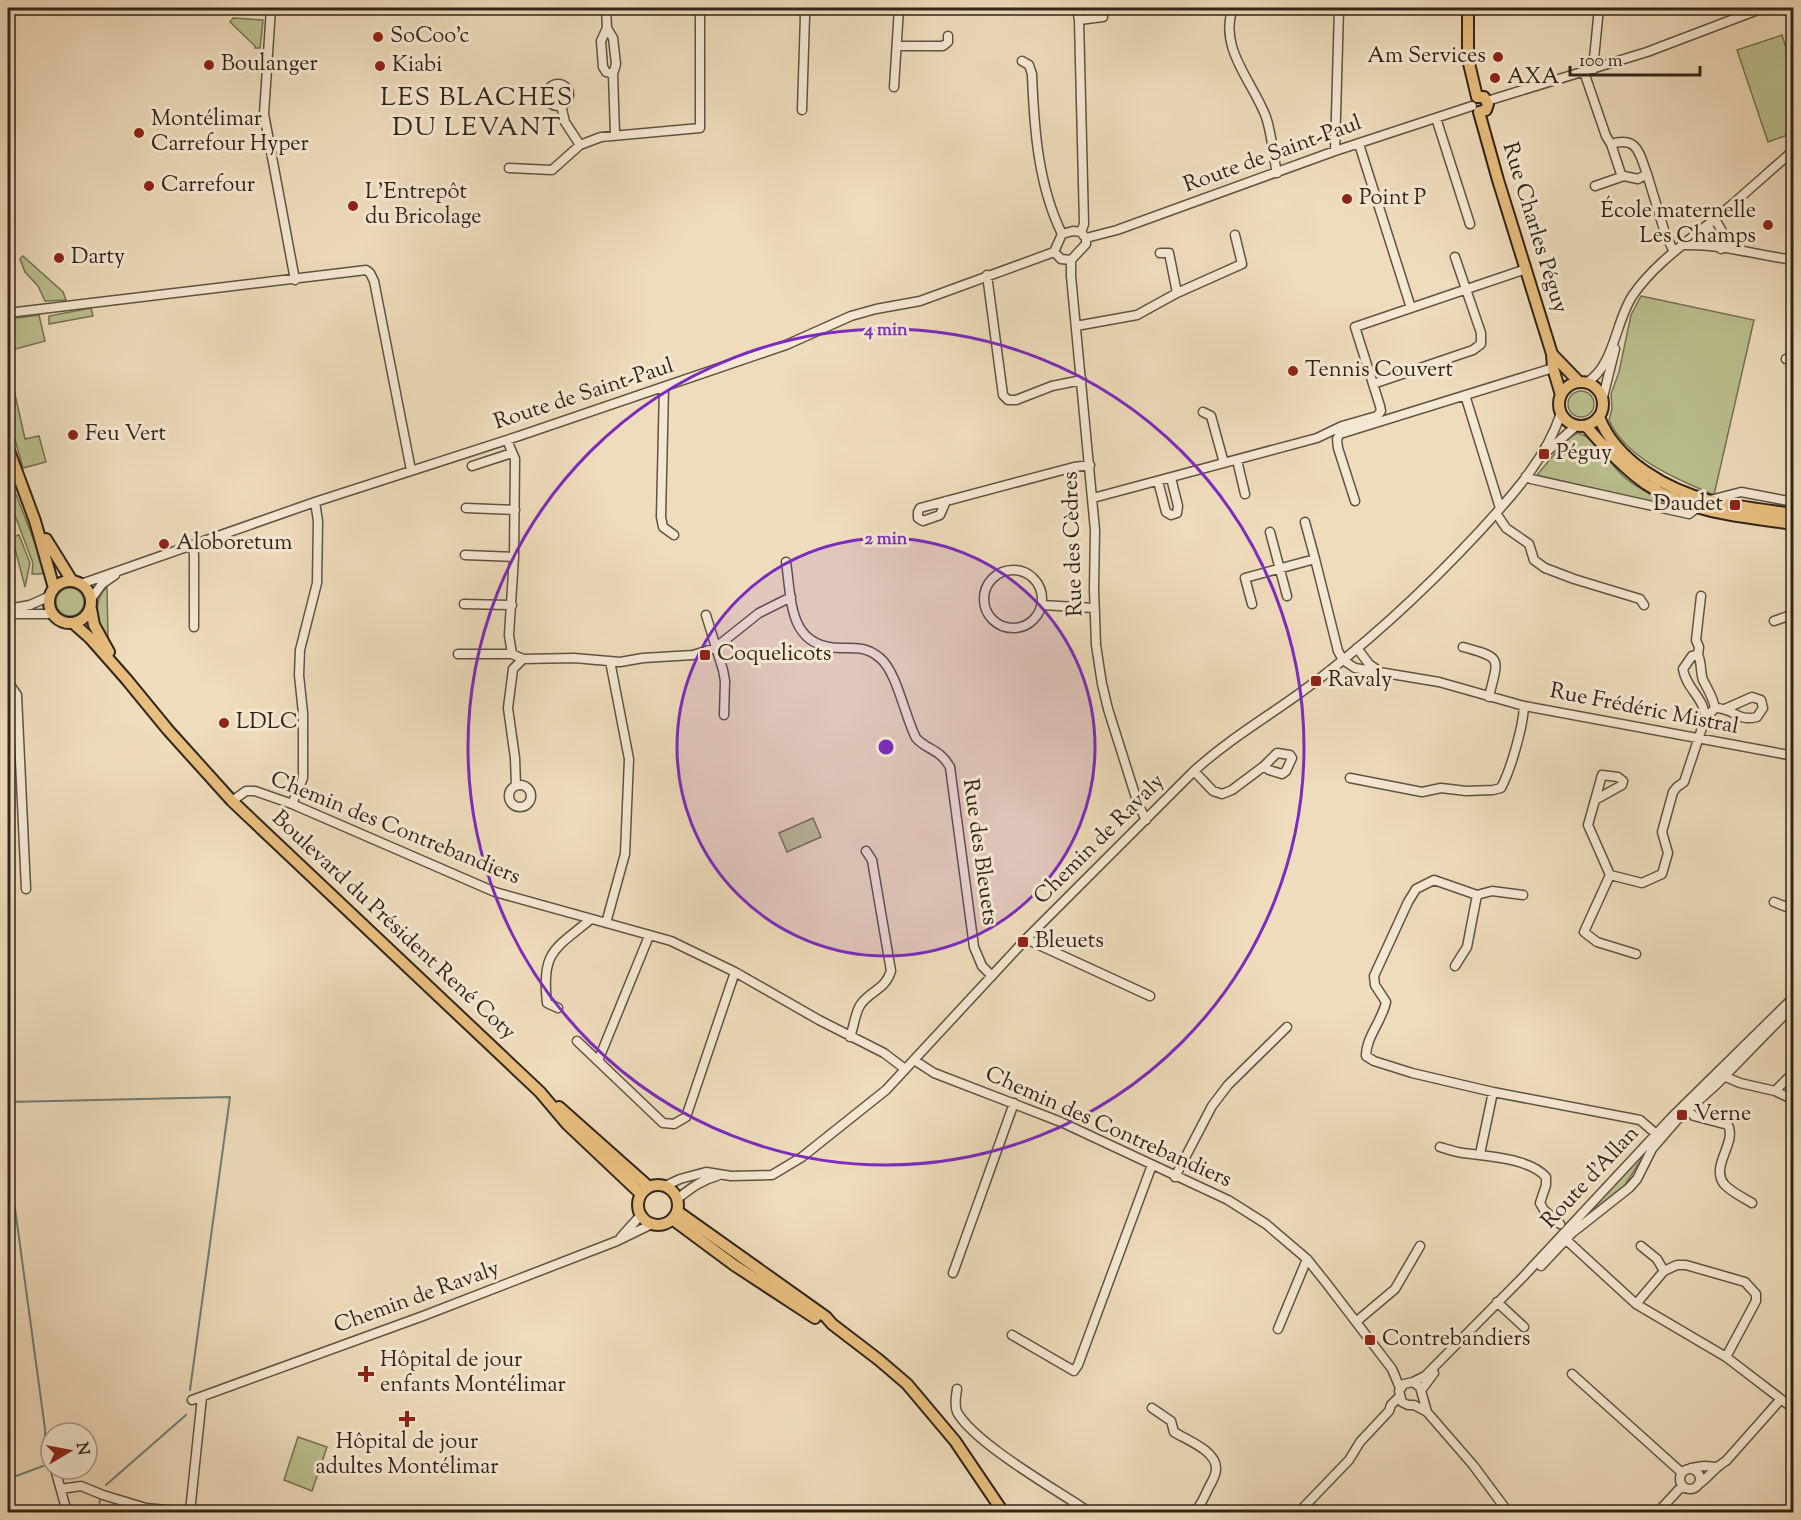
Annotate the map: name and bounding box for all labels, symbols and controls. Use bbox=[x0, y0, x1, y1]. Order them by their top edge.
place label: SoCoo'c bbox=[390, 21, 470, 53]
marker: SoCoo'c bbox=[371, 30, 385, 44]
scale bar bbox=[1570, 39, 1700, 77]
place label: Am Services bbox=[1367, 41, 1486, 73]
place label: Boulanger bbox=[221, 49, 318, 81]
text: 100 m bbox=[1579, 49, 1623, 75]
place label: Kiabi bbox=[392, 50, 442, 82]
marker: Am Services bbox=[1491, 50, 1505, 64]
marker: Boulanger bbox=[202, 58, 216, 72]
marker: Kiabi bbox=[373, 59, 387, 73]
place label: AXA bbox=[1507, 62, 1559, 94]
marker: AXA bbox=[1488, 71, 1502, 85]
district label: LES BLACHES DU LEVANT bbox=[380, 80, 574, 147]
place label: Montélimar Carrefour Hyper bbox=[151, 104, 309, 161]
street label: Route de Saint-Paul bbox=[1179, 108, 1367, 202]
marker: Montélimar Carrefour Hyper bbox=[132, 126, 146, 140]
street label: Rue Charles Péguy bbox=[1493, 139, 1575, 317]
place label: Carrefour bbox=[161, 170, 255, 202]
place label: L'Entrepôt du Bricolage bbox=[365, 177, 482, 234]
marker: Carrefour bbox=[142, 179, 156, 193]
place label: Point P bbox=[1359, 183, 1426, 215]
marker: Point P bbox=[1340, 192, 1354, 206]
place label: École maternelle Les Champs bbox=[1601, 195, 1756, 253]
marker: L'Entrepôt du Bricolage bbox=[346, 199, 360, 213]
marker: École maternelle Les Champs bbox=[1761, 218, 1775, 232]
place label: Darty bbox=[71, 242, 125, 274]
marker: Darty bbox=[52, 251, 66, 265]
text: 4 min bbox=[863, 318, 908, 344]
street label: Route de Saint-Paul bbox=[490, 351, 678, 439]
place label: Tennis Couvert bbox=[1305, 355, 1454, 387]
marker: Tennis Couvert bbox=[1286, 364, 1300, 378]
place label: Feu Vert bbox=[85, 419, 167, 451]
marker: Feu Vert bbox=[66, 428, 80, 442]
place label: Péguy bbox=[1556, 438, 1612, 470]
marker: Péguy bbox=[1537, 447, 1551, 461]
street label: Rue des Cèdres bbox=[1055, 471, 1093, 617]
place label: Daudet bbox=[1653, 489, 1723, 521]
marker: Daudet bbox=[1728, 498, 1742, 512]
text: 2 min bbox=[865, 527, 908, 553]
place label: Aloboretum bbox=[176, 528, 292, 560]
marker: Aloboretum bbox=[157, 537, 171, 551]
place label: Coquelicots bbox=[717, 639, 831, 671]
marker: Coquelicots bbox=[698, 648, 712, 662]
place label: Ravaly bbox=[1328, 665, 1392, 697]
marker: Ravaly bbox=[1309, 674, 1323, 688]
street label: Rue Frédéric Mistral bbox=[1547, 676, 1741, 744]
place label: LDLC bbox=[236, 707, 298, 739]
marker: LDLC bbox=[217, 716, 231, 730]
centre of rings bbox=[876, 737, 896, 757]
street label: Chemin des Contrebandiers bbox=[265, 764, 525, 894]
street label: Chemin de Ravaly bbox=[1027, 767, 1173, 913]
street label: Rue des Bleuets bbox=[953, 777, 1005, 927]
street label: Boulevard du Président René Coty bbox=[264, 804, 522, 1048]
place label: Bleuets bbox=[1035, 926, 1104, 958]
marker: Bleuets bbox=[1016, 935, 1030, 949]
street label: Chemin des Contrebandiers bbox=[980, 1059, 1236, 1197]
place label: Verne bbox=[1694, 1099, 1751, 1131]
marker: Verne bbox=[1675, 1108, 1689, 1122]
street label: Route d'Allan bbox=[1535, 1119, 1647, 1237]
street label: Chemin de Ravaly bbox=[330, 1253, 504, 1343]
place label: Contrebandiers bbox=[1382, 1324, 1530, 1356]
marker: Contrebandiers bbox=[1363, 1333, 1377, 1347]
place label: Hôpital de jour enfants Montélimar bbox=[380, 1345, 566, 1402]
marker: Hôpital de jour enfants Montélimar bbox=[357, 1365, 375, 1383]
marker: Hôpital de jour adultes Montélimar bbox=[398, 1410, 416, 1428]
north arrow bbox=[39, 1421, 99, 1481]
place label: Hôpital de jour adultes Montélimar bbox=[316, 1427, 498, 1484]
text: N bbox=[69, 1441, 94, 1457]

